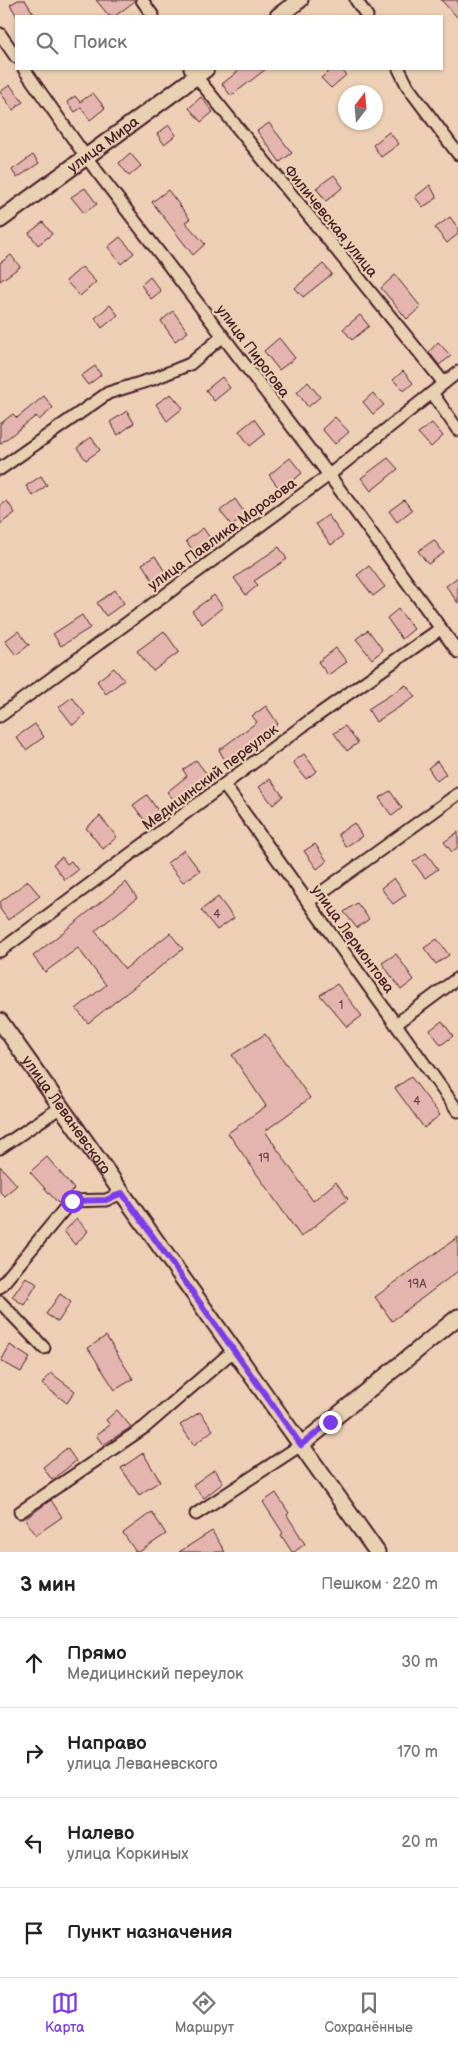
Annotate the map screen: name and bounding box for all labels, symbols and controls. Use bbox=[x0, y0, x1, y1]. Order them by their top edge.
search box bbox=[15, 15, 443, 70]
icon: search bbox=[33, 29, 61, 57]
text: Поиск bbox=[73, 31, 127, 54]
north arrow bbox=[338, 85, 383, 130]
street label: улица Мира bbox=[64, 112, 143, 177]
street label: Филичевская улица bbox=[280, 161, 382, 281]
street label: улица Пирогова bbox=[211, 301, 294, 402]
street label: улица Павлика Морозова bbox=[144, 474, 301, 595]
street label: Медицинский переулок bbox=[138, 720, 282, 835]
street label: улица Лермонтова bbox=[307, 881, 398, 997]
house number: 4 bbox=[213, 907, 221, 922]
house number: 1 bbox=[339, 998, 343, 1013]
street label: улица Леваневского bbox=[18, 1052, 115, 1178]
house number: 4 bbox=[413, 1094, 421, 1109]
house number: 19 bbox=[258, 1151, 270, 1166]
route start bbox=[61, 1190, 84, 1213]
house number: 19А bbox=[408, 1277, 427, 1292]
route end bbox=[319, 1411, 342, 1434]
text: 3 мин bbox=[20, 1572, 76, 1597]
text: Пешком · 220 m bbox=[321, 1575, 438, 1594]
text: Прямо bbox=[67, 1642, 127, 1665]
icon: ahead bbox=[20, 1649, 48, 1677]
text: 30 m bbox=[401, 1653, 438, 1672]
text: Медицинский переулок bbox=[67, 1665, 244, 1684]
text: Направо bbox=[67, 1732, 147, 1755]
icon: right bbox=[20, 1739, 48, 1767]
text: 170 m bbox=[397, 1743, 438, 1762]
text: улица Леваневского bbox=[67, 1755, 218, 1774]
text: Налево bbox=[67, 1822, 134, 1845]
icon: left bbox=[20, 1829, 48, 1857]
text: 20 m bbox=[402, 1833, 438, 1852]
text: улица Коркиных bbox=[67, 1845, 189, 1864]
icon: arrive bbox=[20, 1919, 48, 1947]
text: Пункт назначения bbox=[67, 1921, 232, 1944]
tab: Карта bbox=[45, 1989, 85, 2036]
tab: Маршрут bbox=[175, 1989, 234, 2036]
tab: Сохранённые bbox=[324, 1989, 413, 2036]

